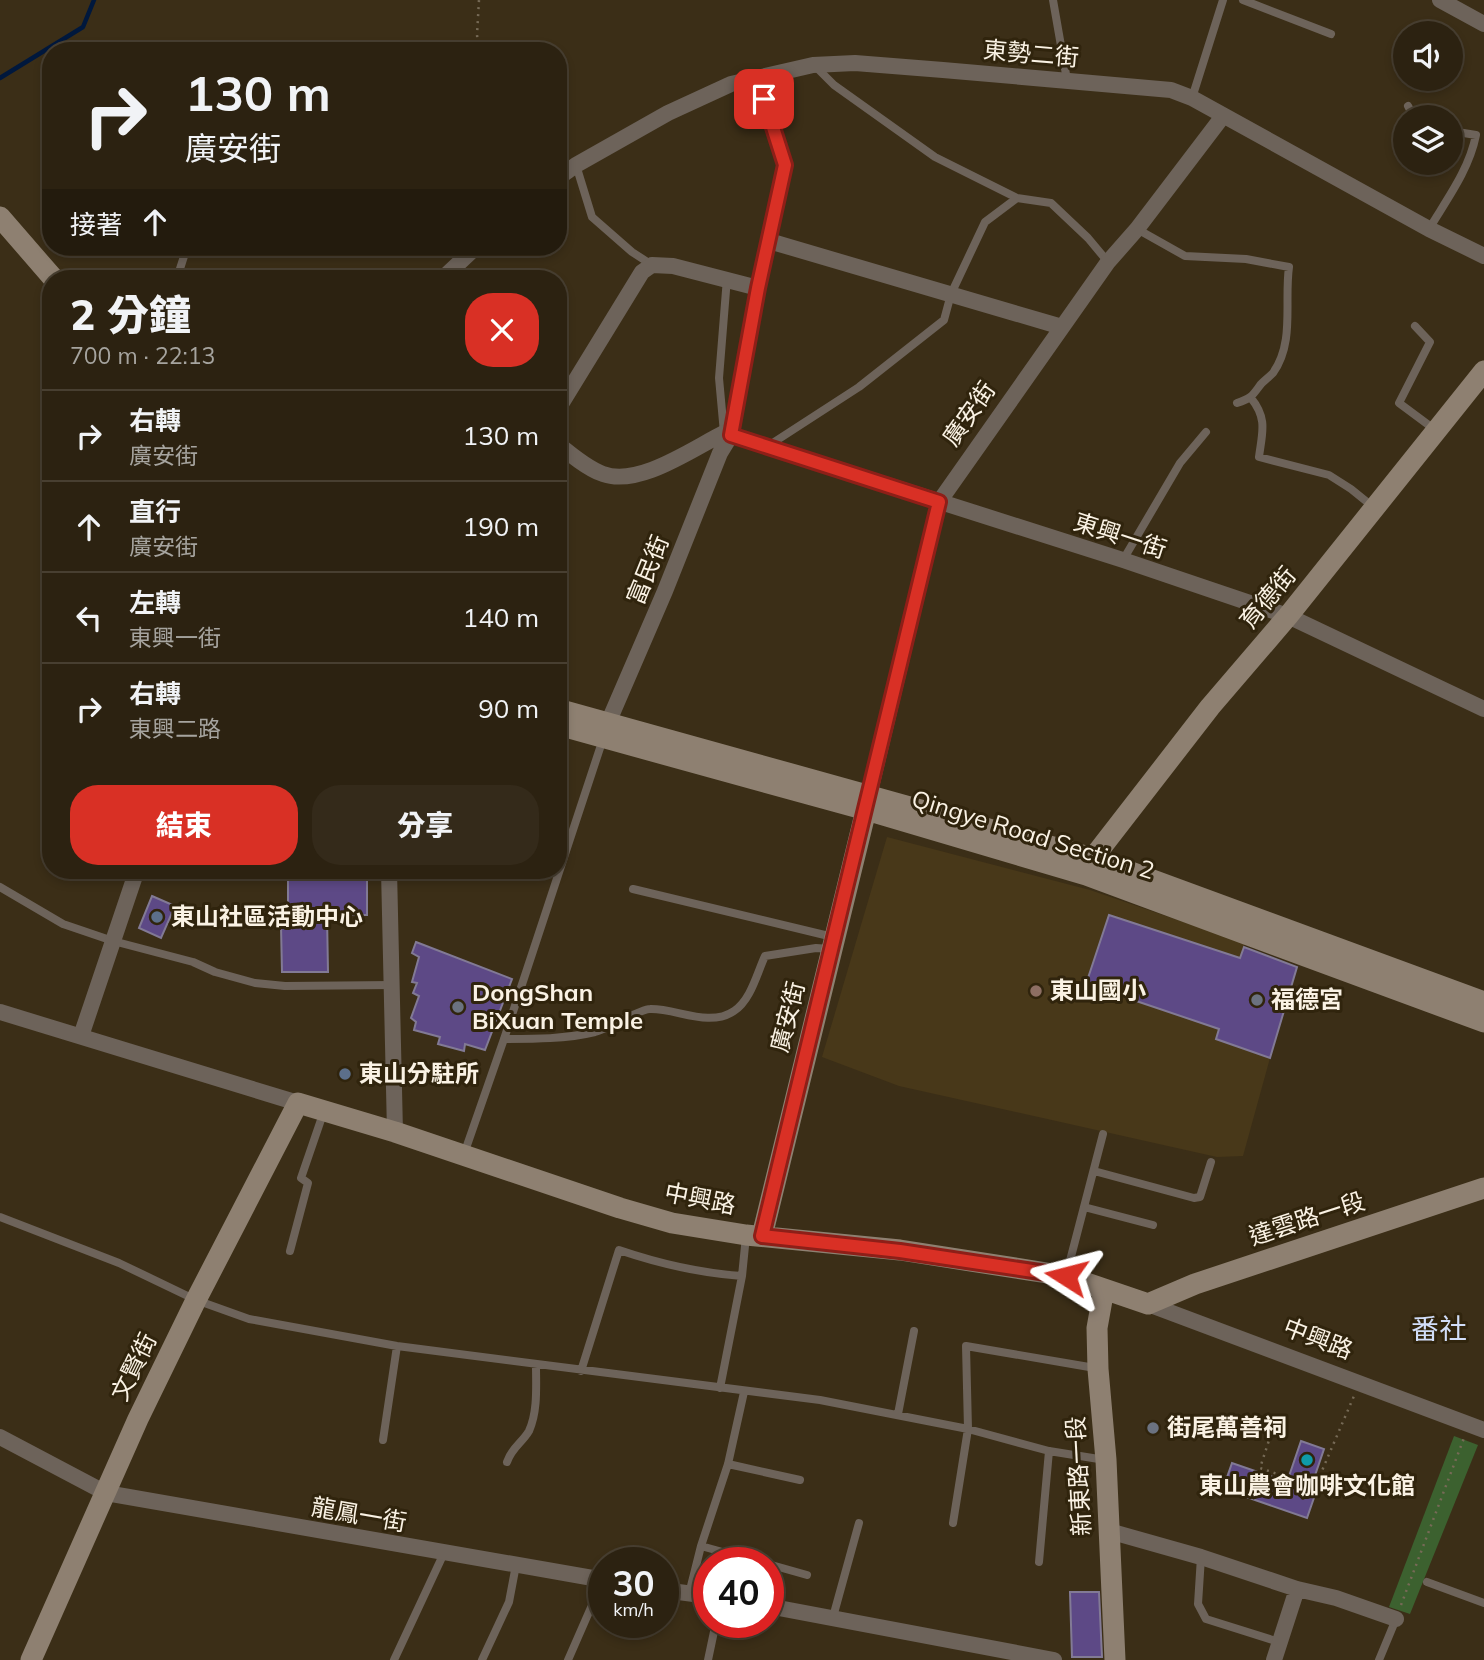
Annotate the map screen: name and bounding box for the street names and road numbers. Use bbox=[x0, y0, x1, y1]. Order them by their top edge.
street label: 東勢二街 bbox=[982, 34, 1080, 72]
street label: 廣安街 bbox=[935, 375, 1001, 452]
street label: 東興一街 bbox=[1070, 506, 1171, 564]
street label: 富民街 bbox=[620, 531, 674, 609]
street label: 育德街 bbox=[1233, 560, 1302, 635]
street label: Qingye Road Section 2 bbox=[908, 783, 1158, 885]
street label: 廣安街 bbox=[764, 978, 810, 1055]
street label: 中興路 bbox=[662, 1176, 738, 1220]
street label: 達雲路一段 bbox=[1245, 1185, 1368, 1251]
street label: 中興路 bbox=[1279, 1311, 1357, 1365]
street label: 文賢街 bbox=[104, 1328, 162, 1405]
street label: 新東路一段 bbox=[1060, 1415, 1096, 1537]
street label: 龍鳳一街 bbox=[309, 1491, 409, 1537]

